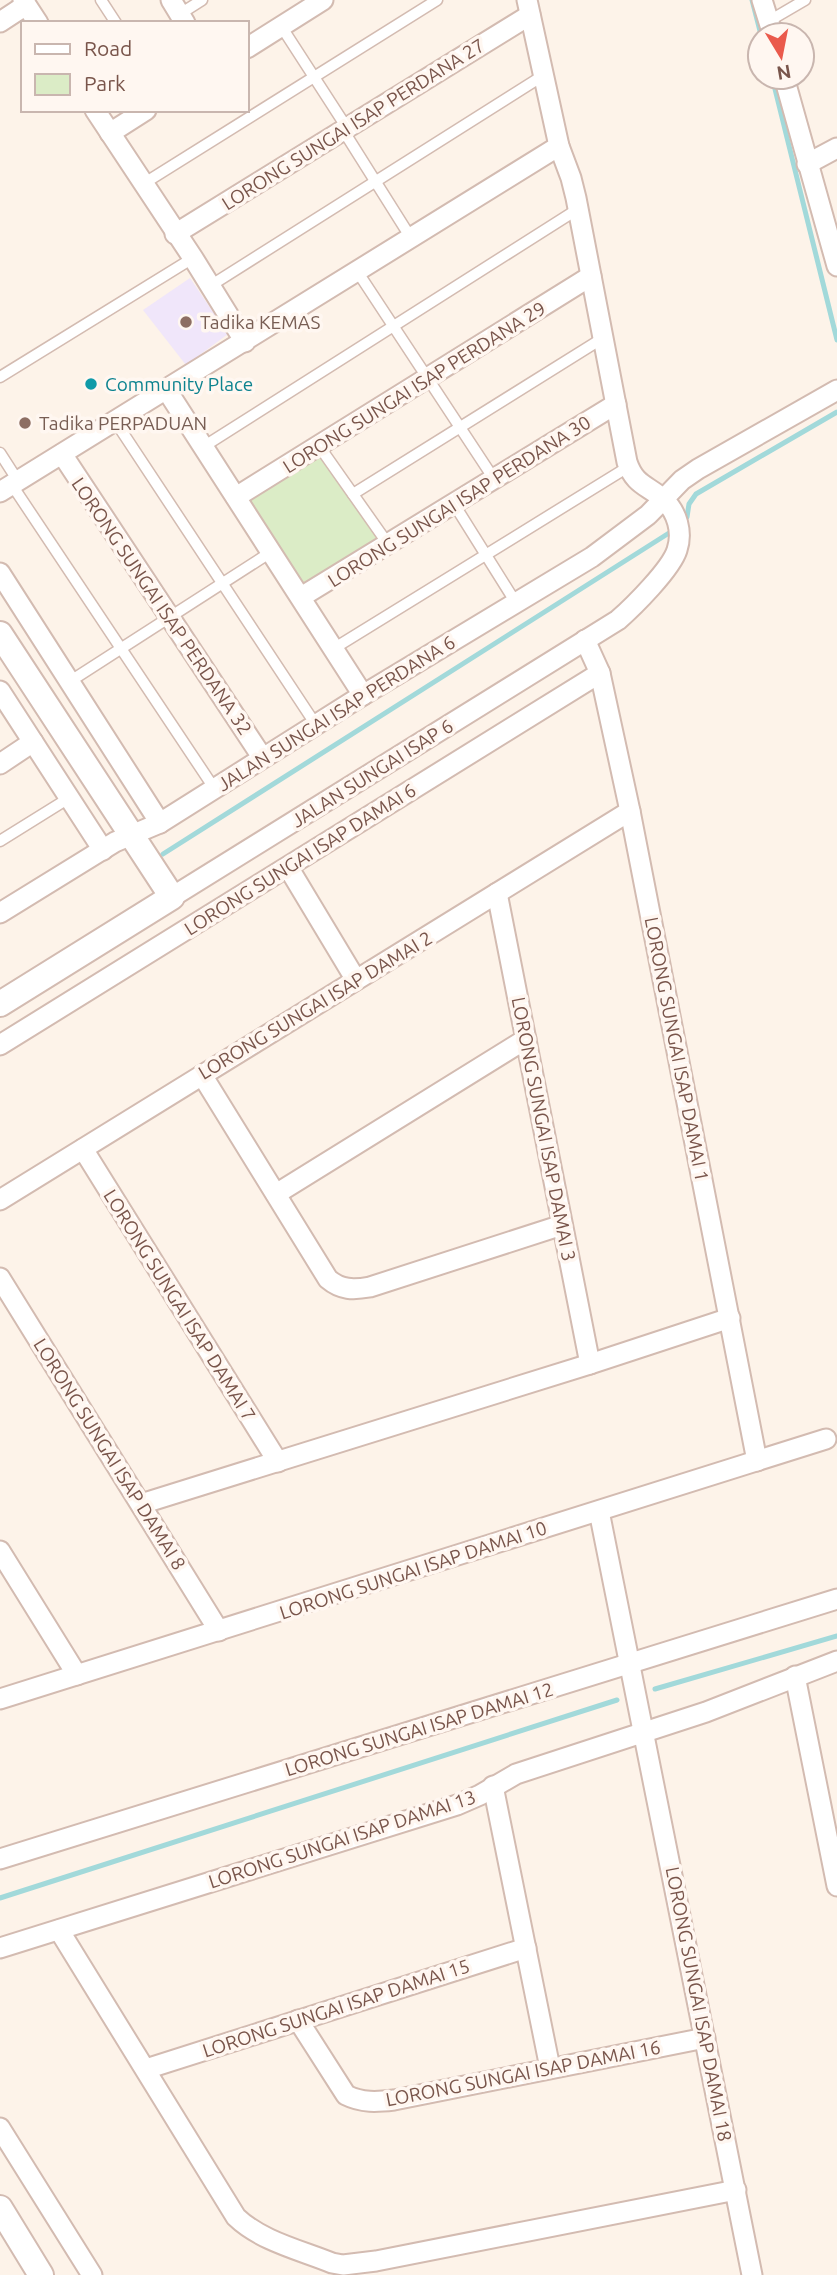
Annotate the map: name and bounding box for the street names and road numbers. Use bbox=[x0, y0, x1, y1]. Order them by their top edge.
street label: LORONG SUNGAI ISAP PERDANA 27 bbox=[218, 34, 488, 214]
street label: LORONG SUNGAI ISAP PERDANA 29 bbox=[279, 297, 549, 477]
street label: LORONG SUNGAI ISAP PERDANA 30 bbox=[324, 411, 594, 591]
street label: LORONG SUNGAI ISAP PERDANA 32 bbox=[67, 473, 257, 739]
street label: JALAN SUNGAI ISAP PERDANA 6 bbox=[213, 631, 459, 795]
street label: JALAN SUNGAI ISAP 6 bbox=[287, 714, 457, 832]
street label: LORONG SUNGAI ISAP DAMAI 6 bbox=[180, 778, 420, 940]
street label: LORONG SUNGAI ISAP DAMAI 1 bbox=[641, 915, 713, 1183]
street label: LORONG SUNGAI ISAP DAMAI 2 bbox=[194, 926, 436, 1084]
street label: LORONG SUNGAI ISAP DAMAI 3 bbox=[508, 995, 580, 1263]
street label: LORONG SUNGAI ISAP DAMAI 7 bbox=[99, 1185, 261, 1425]
street label: LORONG SUNGAI ISAP DAMAI 8 bbox=[29, 1334, 191, 1574]
street label: LORONG SUNGAI ISAP DAMAI 10 bbox=[277, 1516, 549, 1624]
street label: LORONG SUNGAI ISAP DAMAI 12 bbox=[282, 1678, 556, 1780]
street label: LORONG SUNGAI ISAP DAMAI 13 bbox=[206, 1785, 478, 1893]
street label: LORONG SUNGAI ISAP DAMAI 18 bbox=[662, 1865, 736, 2143]
street label: LORONG SUNGAI ISAP DAMAI 15 bbox=[200, 1954, 472, 2062]
street label: LORONG SUNGAI ISAP DAMAI 16 bbox=[384, 2036, 662, 2110]

